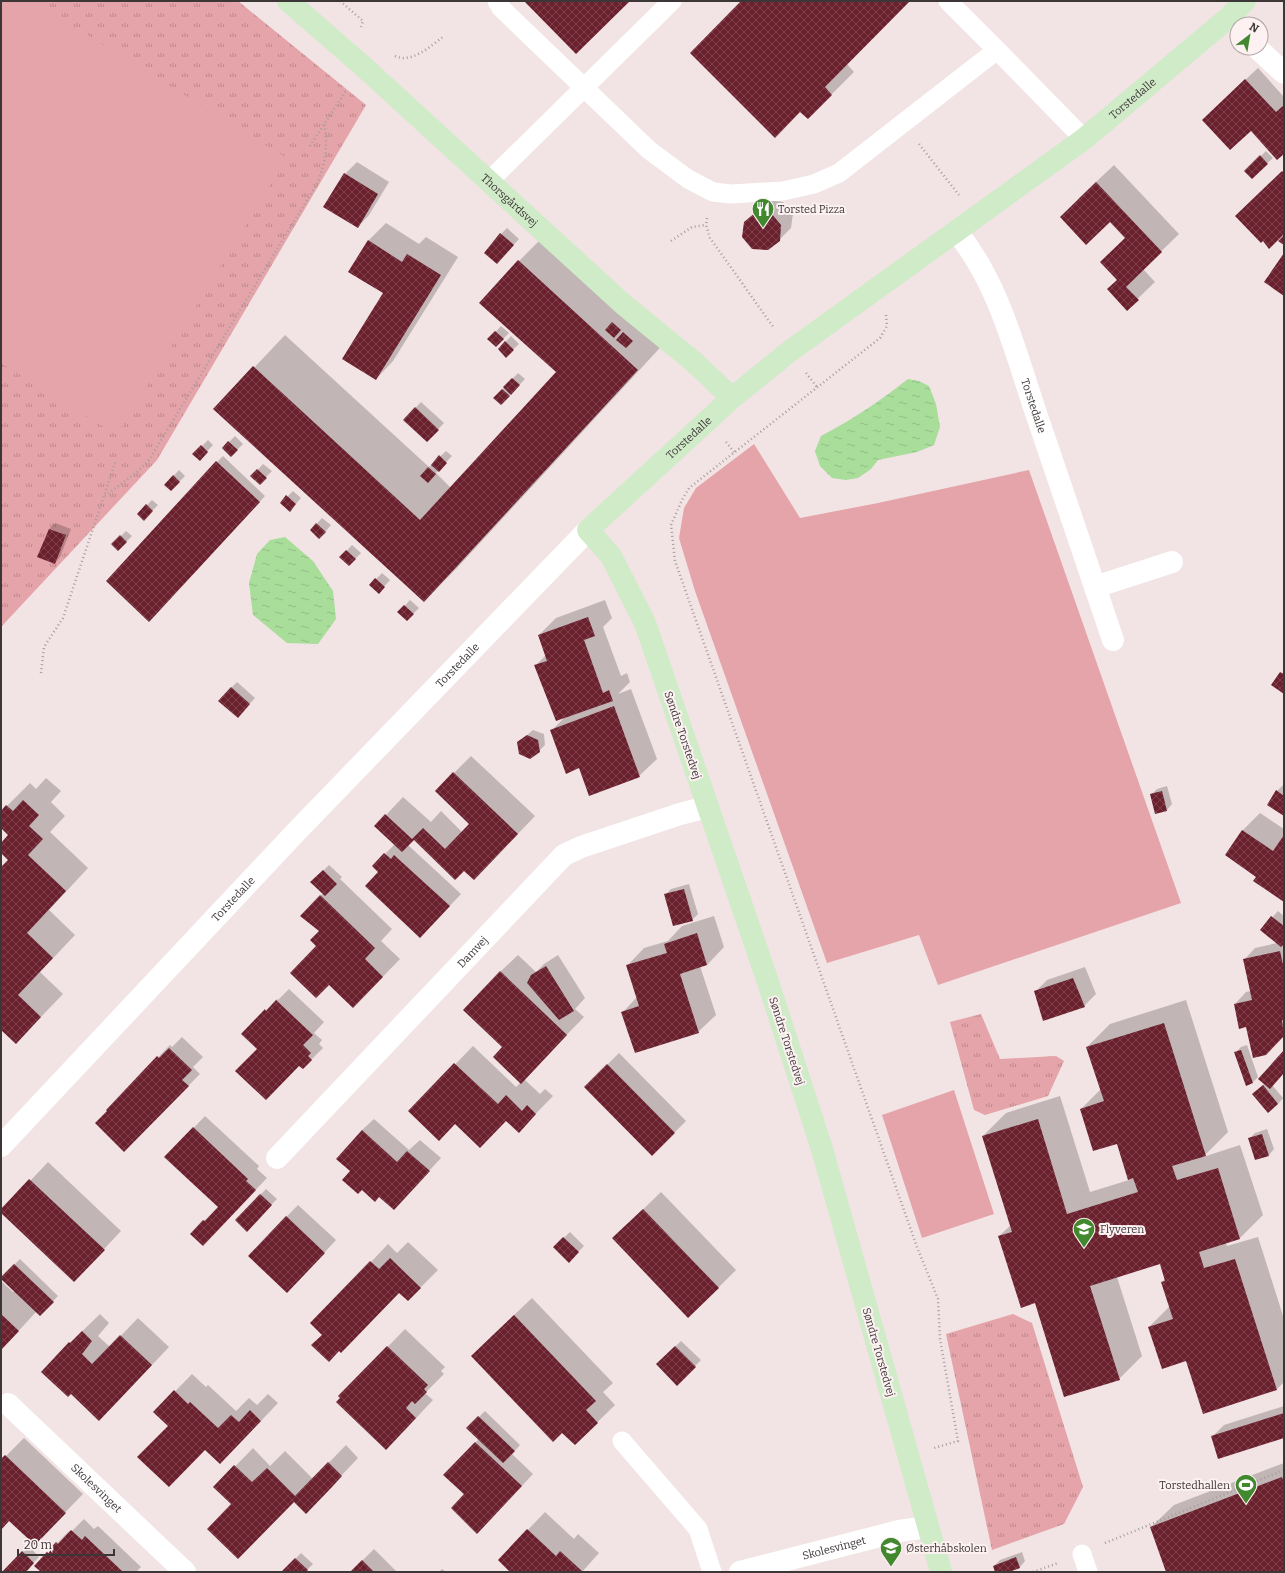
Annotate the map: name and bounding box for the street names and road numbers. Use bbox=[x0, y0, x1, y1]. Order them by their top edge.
street label: Torstedalle bbox=[1107, 75, 1159, 122]
street label: Thorsgårdsvej bbox=[478, 171, 540, 230]
street label: Torstedalle bbox=[1018, 377, 1048, 435]
street label: Torstedalle bbox=[664, 414, 714, 462]
street label: Torstedalle bbox=[433, 640, 482, 690]
street label: Søndre Torstedvej bbox=[661, 690, 704, 781]
street label: Torstedalle bbox=[209, 874, 258, 924]
street label: Damvej bbox=[455, 934, 491, 971]
street label: Søndre Torstedvej bbox=[766, 995, 807, 1087]
street label: Søndre Torstedvej bbox=[860, 1306, 897, 1398]
street label: Skolesvinget bbox=[68, 1461, 124, 1515]
street label: Skolesvinget bbox=[801, 1534, 867, 1563]

